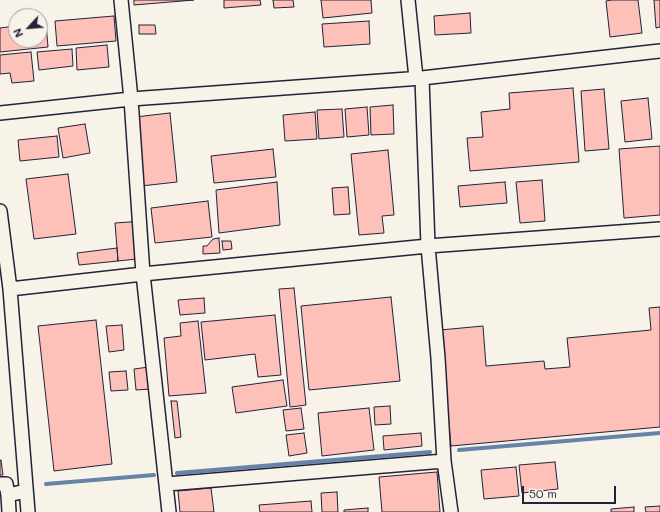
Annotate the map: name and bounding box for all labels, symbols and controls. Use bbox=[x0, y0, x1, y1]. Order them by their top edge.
north arrow bbox=[8, 8, 48, 48]
text: N bbox=[9, 26, 26, 40]
scale bar bbox=[524, 478, 618, 504]
text: 50 m bbox=[529, 485, 557, 501]

